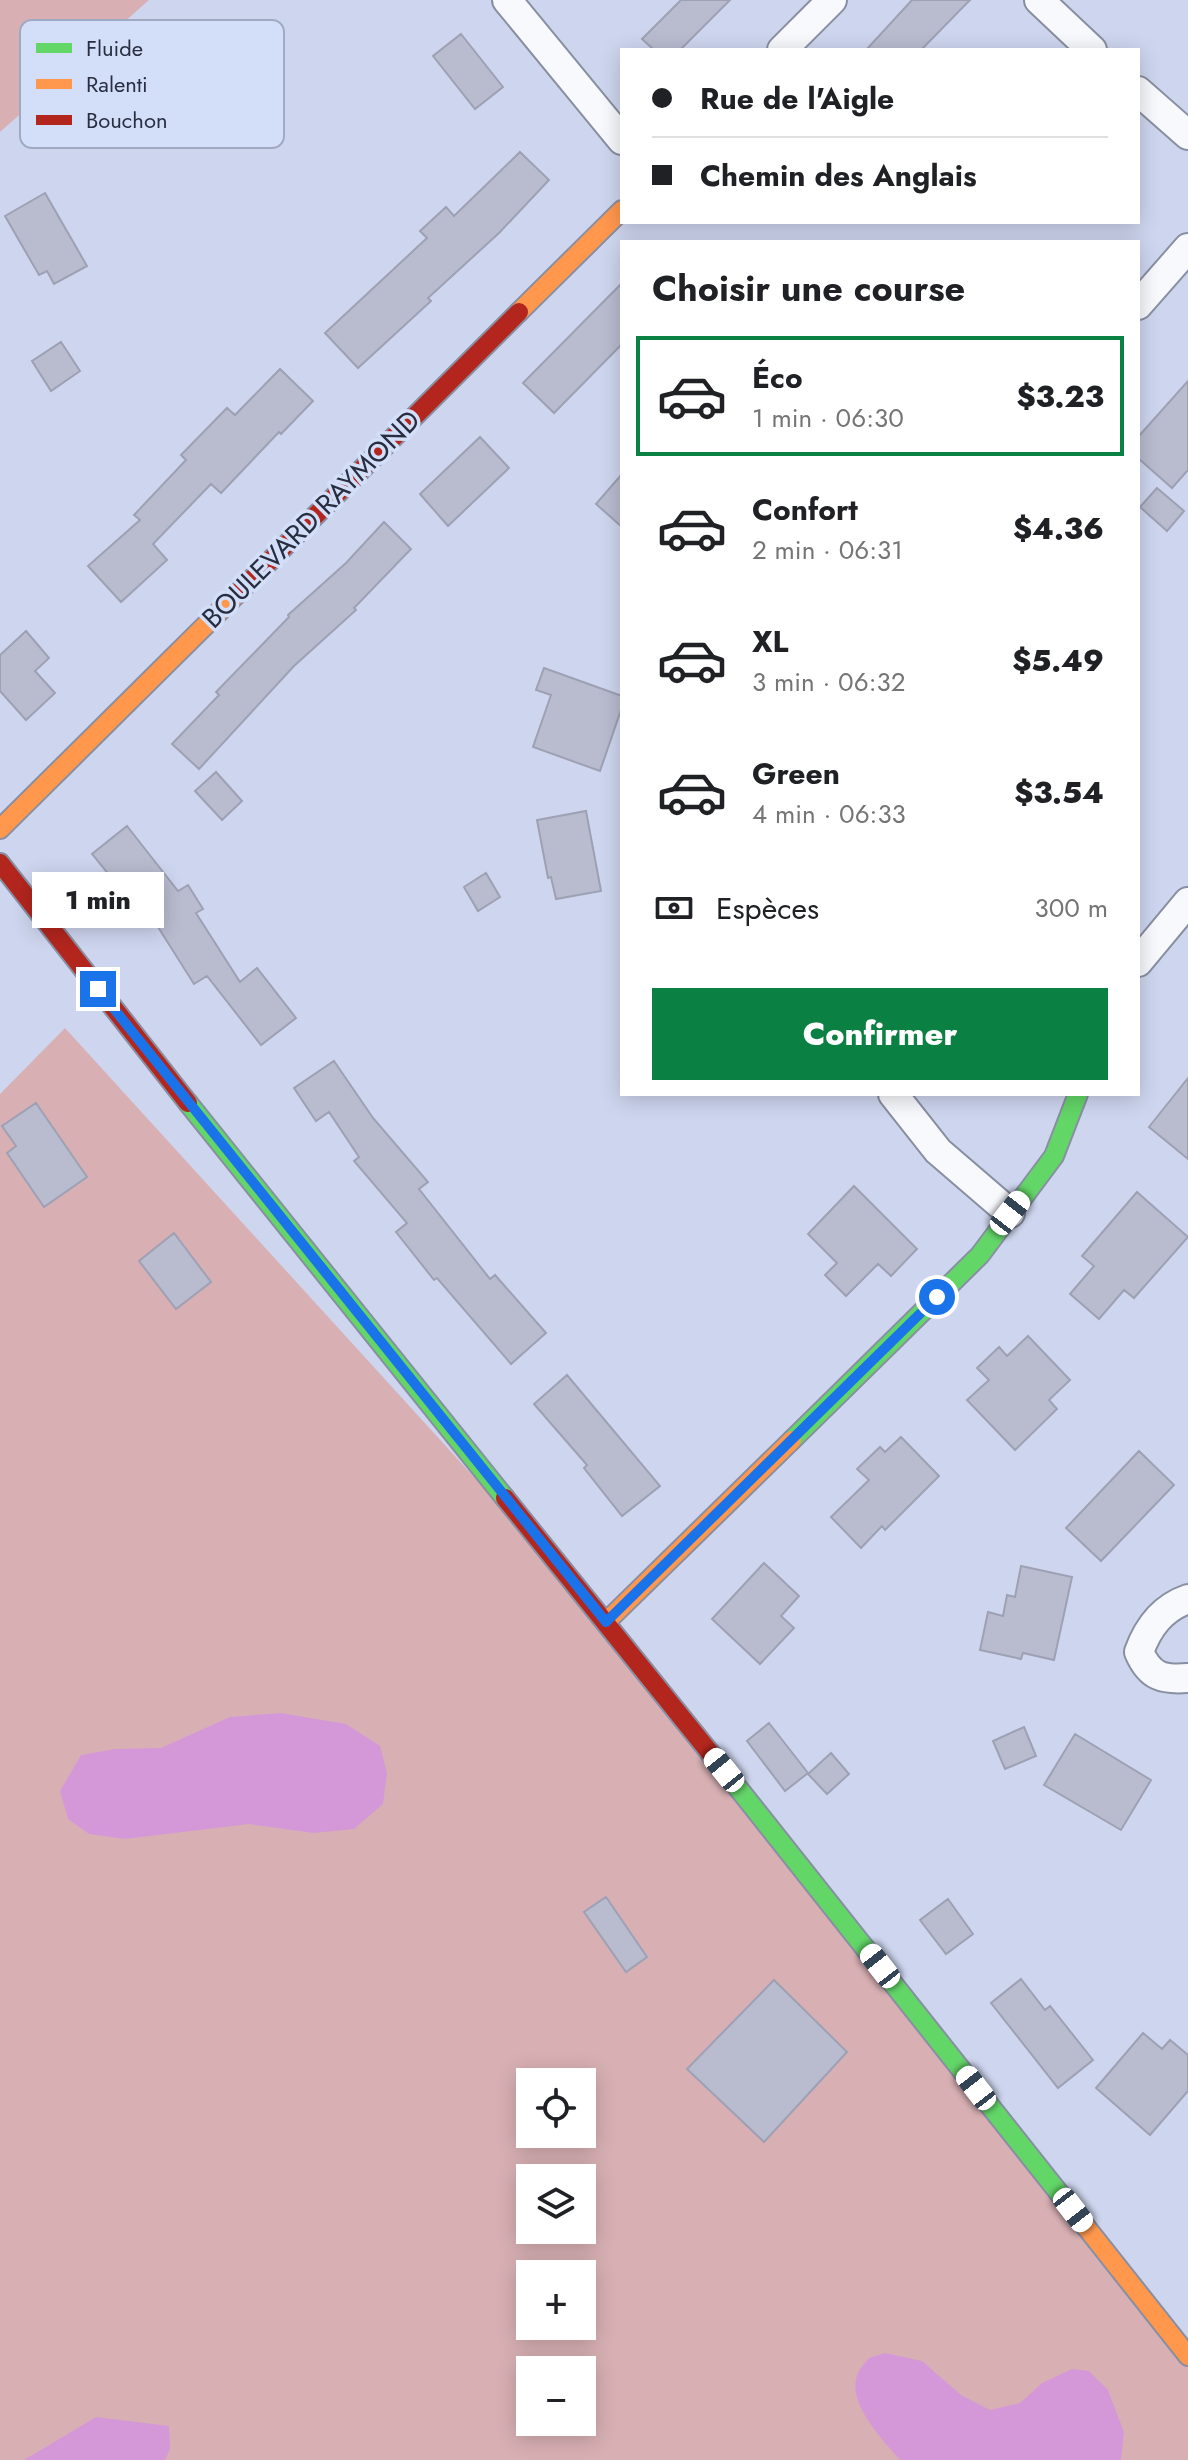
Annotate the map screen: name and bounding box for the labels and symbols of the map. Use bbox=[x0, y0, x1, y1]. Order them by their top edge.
legend bbox=[20, 20, 284, 148]
text: Fluide bbox=[86, 32, 143, 64]
text: Ralenti bbox=[86, 68, 148, 100]
text: Bouchon bbox=[86, 104, 167, 136]
street label: BOULEVARD RAYMOND bbox=[193, 401, 429, 637]
callout: 1 min bbox=[32, 873, 164, 929]
route end bbox=[80, 971, 116, 1007]
car bbox=[986, 1187, 1034, 1239]
route start bbox=[919, 1279, 955, 1315]
car bbox=[700, 1744, 748, 1796]
car bbox=[856, 1940, 904, 1992]
car bbox=[952, 2062, 1000, 2114]
car bbox=[1049, 2184, 1097, 2236]

